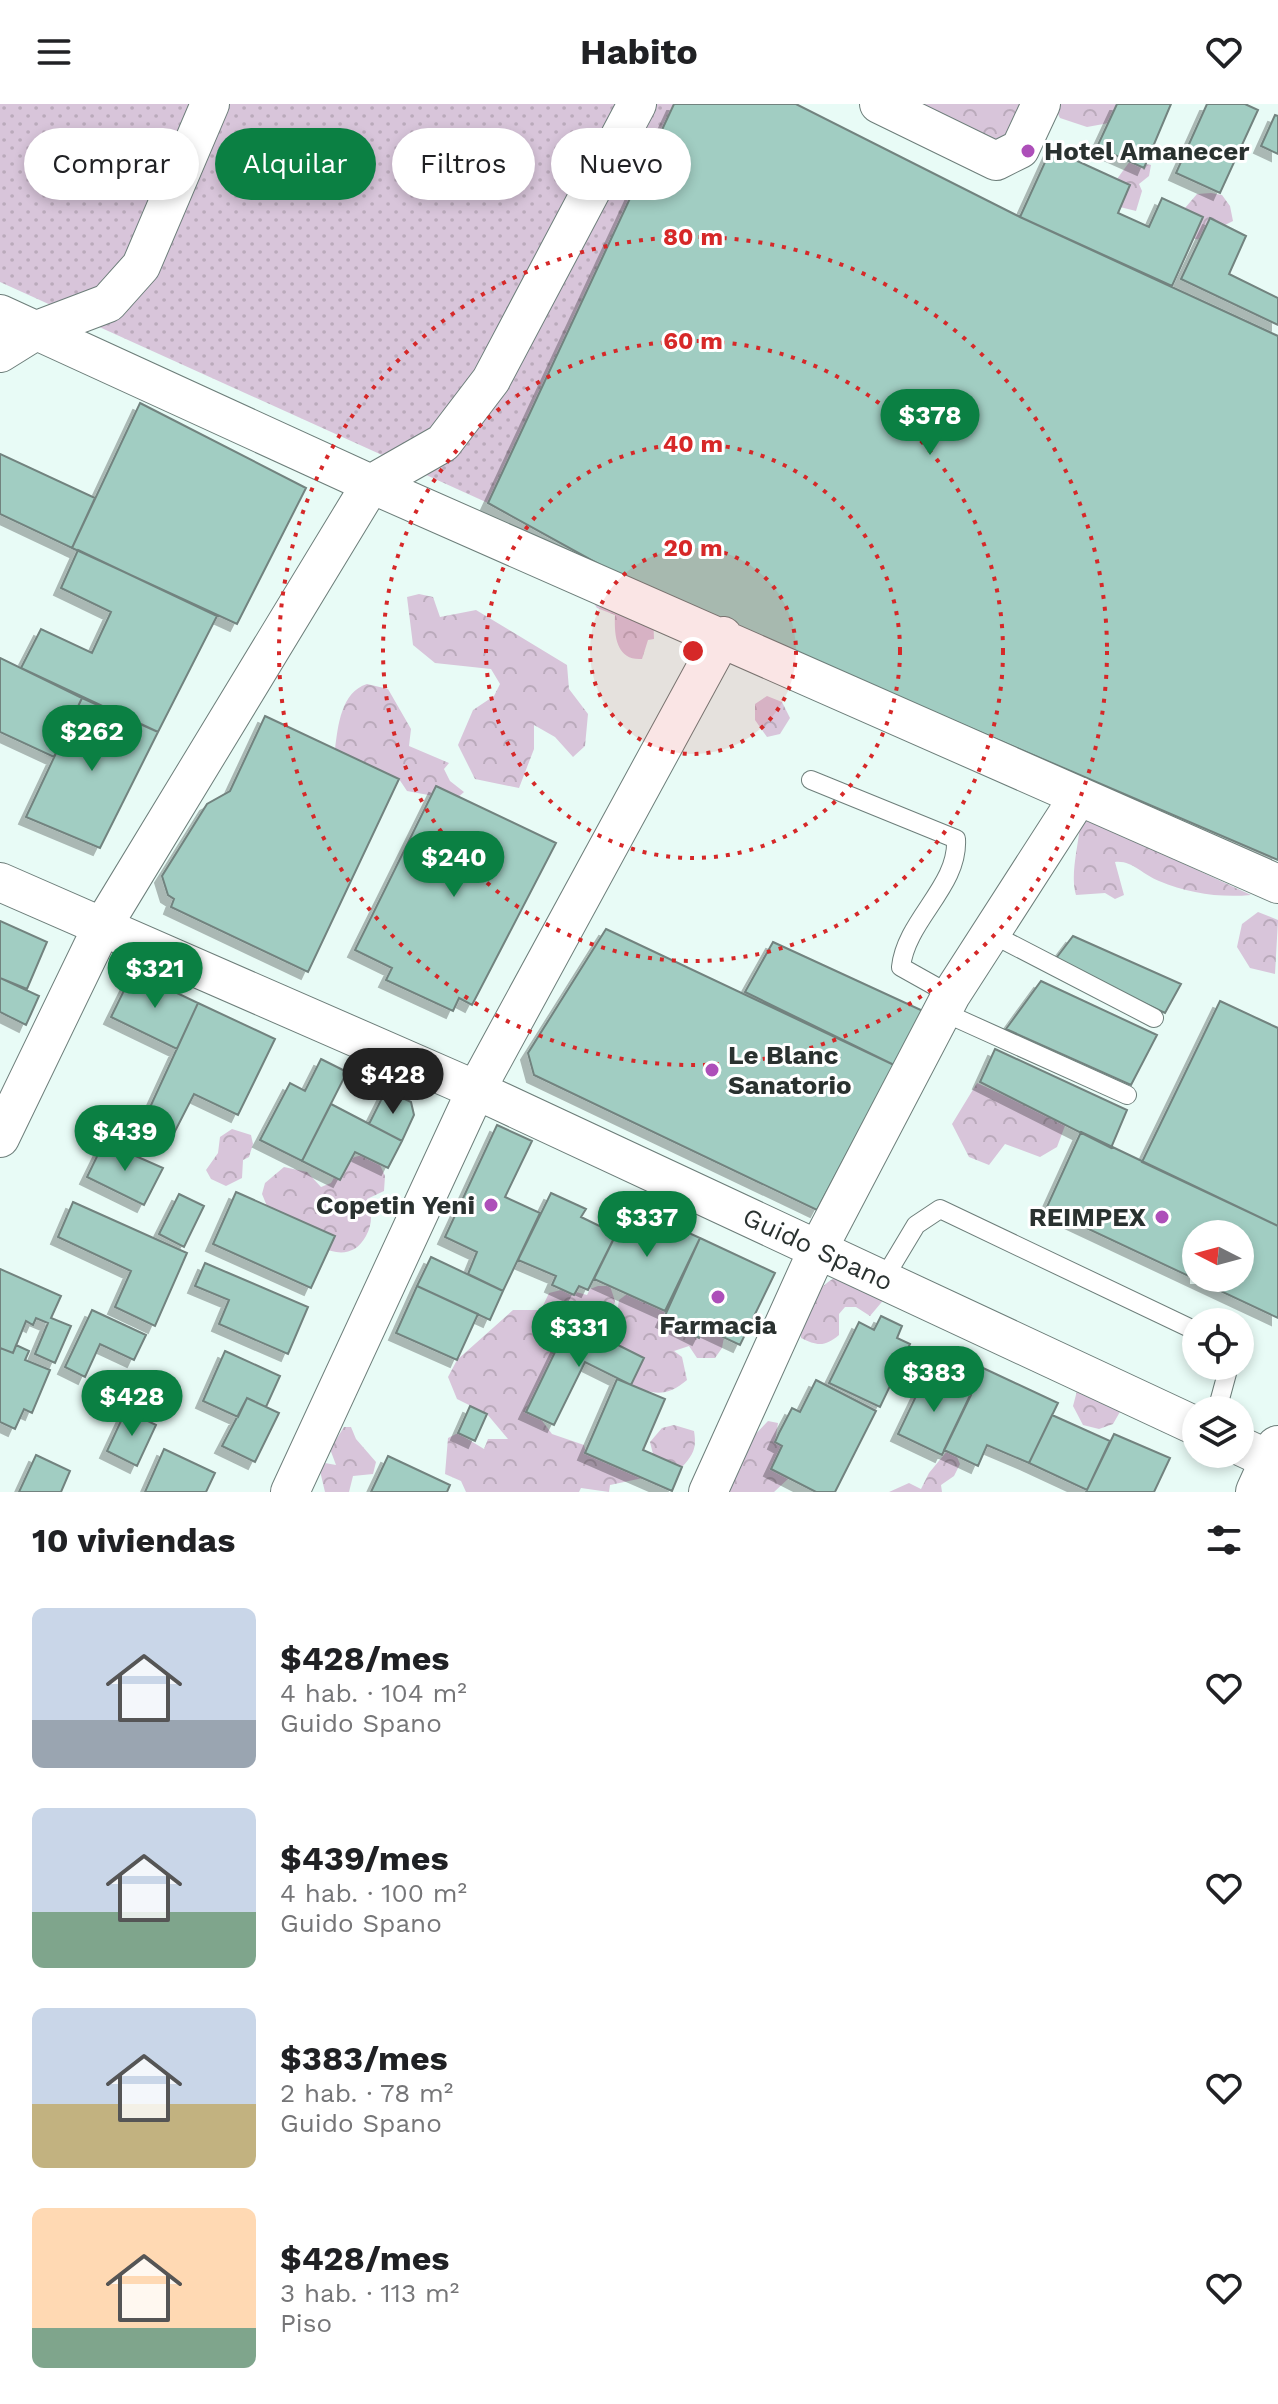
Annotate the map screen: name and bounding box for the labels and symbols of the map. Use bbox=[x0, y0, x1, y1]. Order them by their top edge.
place label: Hotel Amanecer bbox=[1044, 136, 1250, 166]
marker: Hotel Amanecer bbox=[1019, 142, 1037, 160]
text: 80 m bbox=[663, 223, 723, 251]
text: 60 m bbox=[663, 327, 723, 355]
pin: $378 bbox=[883, 389, 977, 457]
text: 40 m bbox=[663, 430, 723, 458]
text: 20 m bbox=[663, 534, 723, 562]
centre of rings bbox=[679, 637, 707, 665]
pin: $262 bbox=[45, 705, 139, 773]
pin: $240 bbox=[407, 831, 501, 899]
pin: $321 bbox=[108, 942, 202, 1010]
place label: Le Blanc Sanatorio bbox=[728, 1040, 852, 1100]
pin: $428 bbox=[346, 1048, 440, 1116]
marker: Le Blanc Sanatorio bbox=[703, 1061, 721, 1079]
pin: $439 bbox=[78, 1105, 172, 1173]
place label: Copetin Yeni bbox=[316, 1190, 475, 1220]
pin: $337 bbox=[600, 1191, 694, 1259]
marker: Copetin Yeni bbox=[482, 1196, 500, 1214]
street label: Guido Spano bbox=[738, 1201, 898, 1297]
place label: REIMPEX bbox=[1029, 1202, 1147, 1232]
marker: REIMPEX bbox=[1153, 1208, 1171, 1226]
north arrow bbox=[1182, 1220, 1254, 1292]
marker: Farmacia bbox=[709, 1288, 727, 1306]
pin: $331 bbox=[532, 1301, 626, 1369]
place label: Farmacia bbox=[659, 1310, 777, 1340]
pin: $383 bbox=[887, 1346, 981, 1414]
pin: $428 bbox=[85, 1370, 179, 1438]

